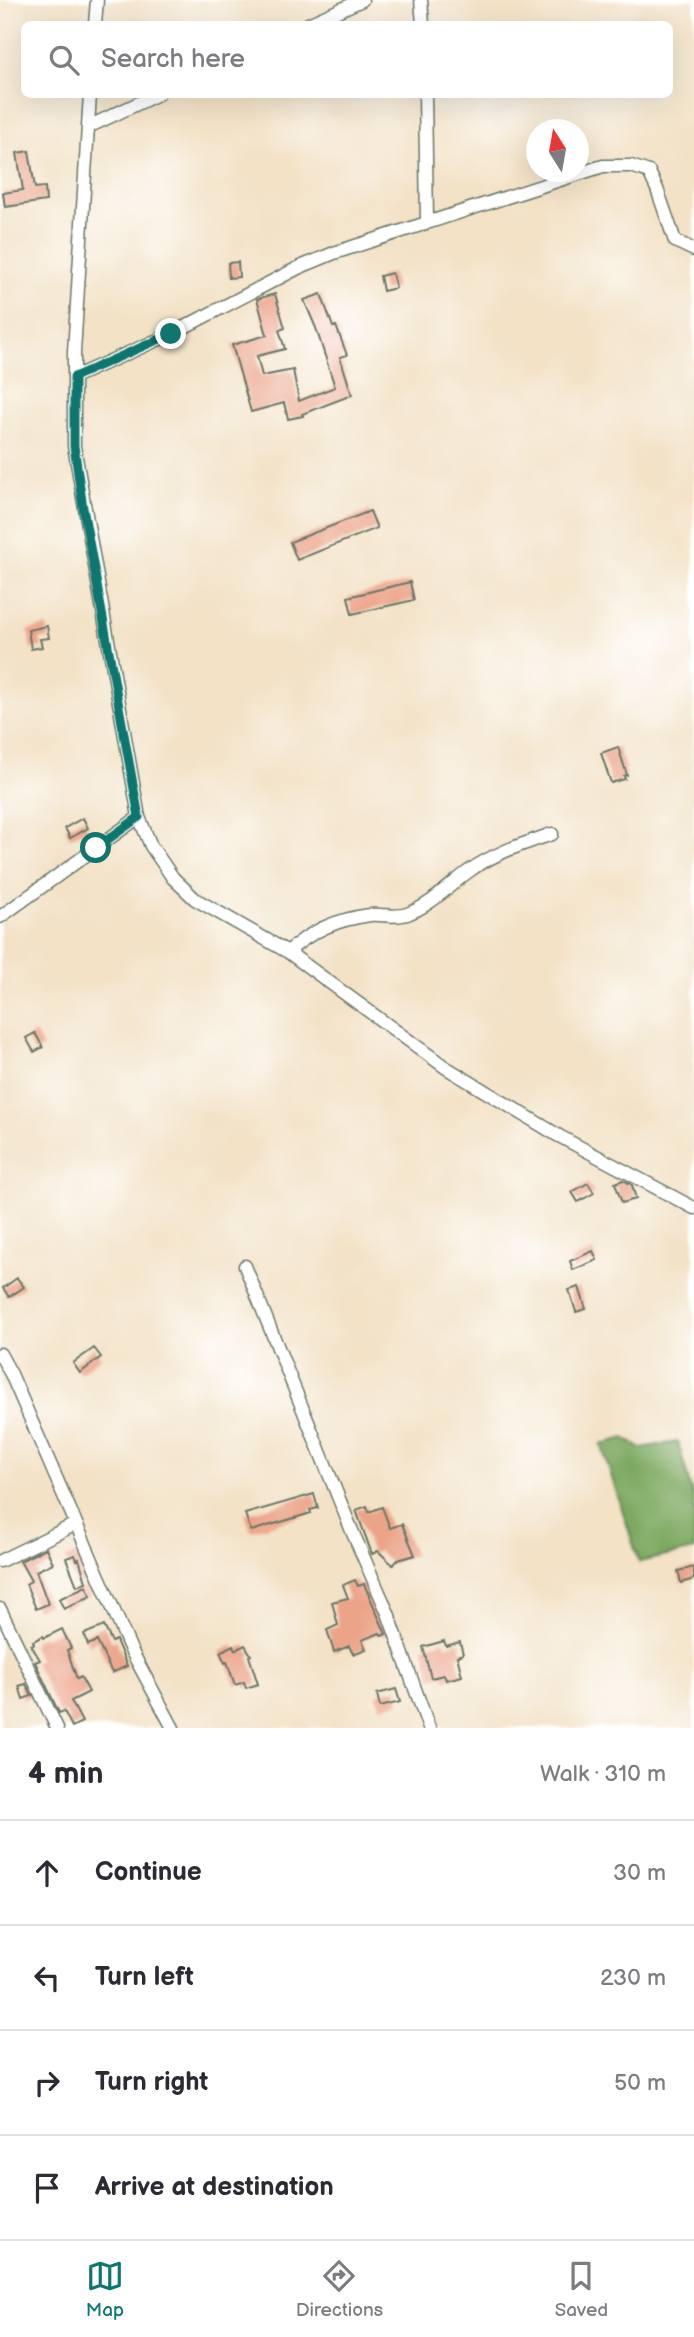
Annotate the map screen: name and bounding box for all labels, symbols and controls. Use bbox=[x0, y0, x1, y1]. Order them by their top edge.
search box bbox=[21, 21, 673, 98]
icon: search bbox=[45, 41, 83, 79]
text: Search here bbox=[101, 44, 245, 75]
north arrow bbox=[526, 119, 589, 182]
route end bbox=[155, 318, 186, 349]
route start bbox=[80, 832, 111, 863]
text: 4 min bbox=[28, 1756, 103, 1792]
text: Walk · 310 m bbox=[540, 1760, 666, 1788]
icon: ahead bbox=[28, 1854, 66, 1892]
text: Continue bbox=[95, 1857, 202, 1888]
text: 30 m bbox=[613, 1859, 666, 1887]
icon: left bbox=[28, 1959, 66, 1997]
text: Turn left bbox=[95, 1962, 194, 1993]
text: 230 m bbox=[600, 1964, 666, 1992]
icon: right bbox=[28, 2064, 66, 2102]
text: Turn right bbox=[95, 2067, 208, 2098]
text: 50 m bbox=[614, 2069, 666, 2097]
icon: arrive bbox=[28, 2169, 66, 2207]
text: Arrive at destination bbox=[95, 2172, 334, 2203]
tab: Map bbox=[86, 2257, 124, 2322]
tab: Directions bbox=[296, 2257, 383, 2322]
tab: Saved bbox=[555, 2257, 608, 2322]

